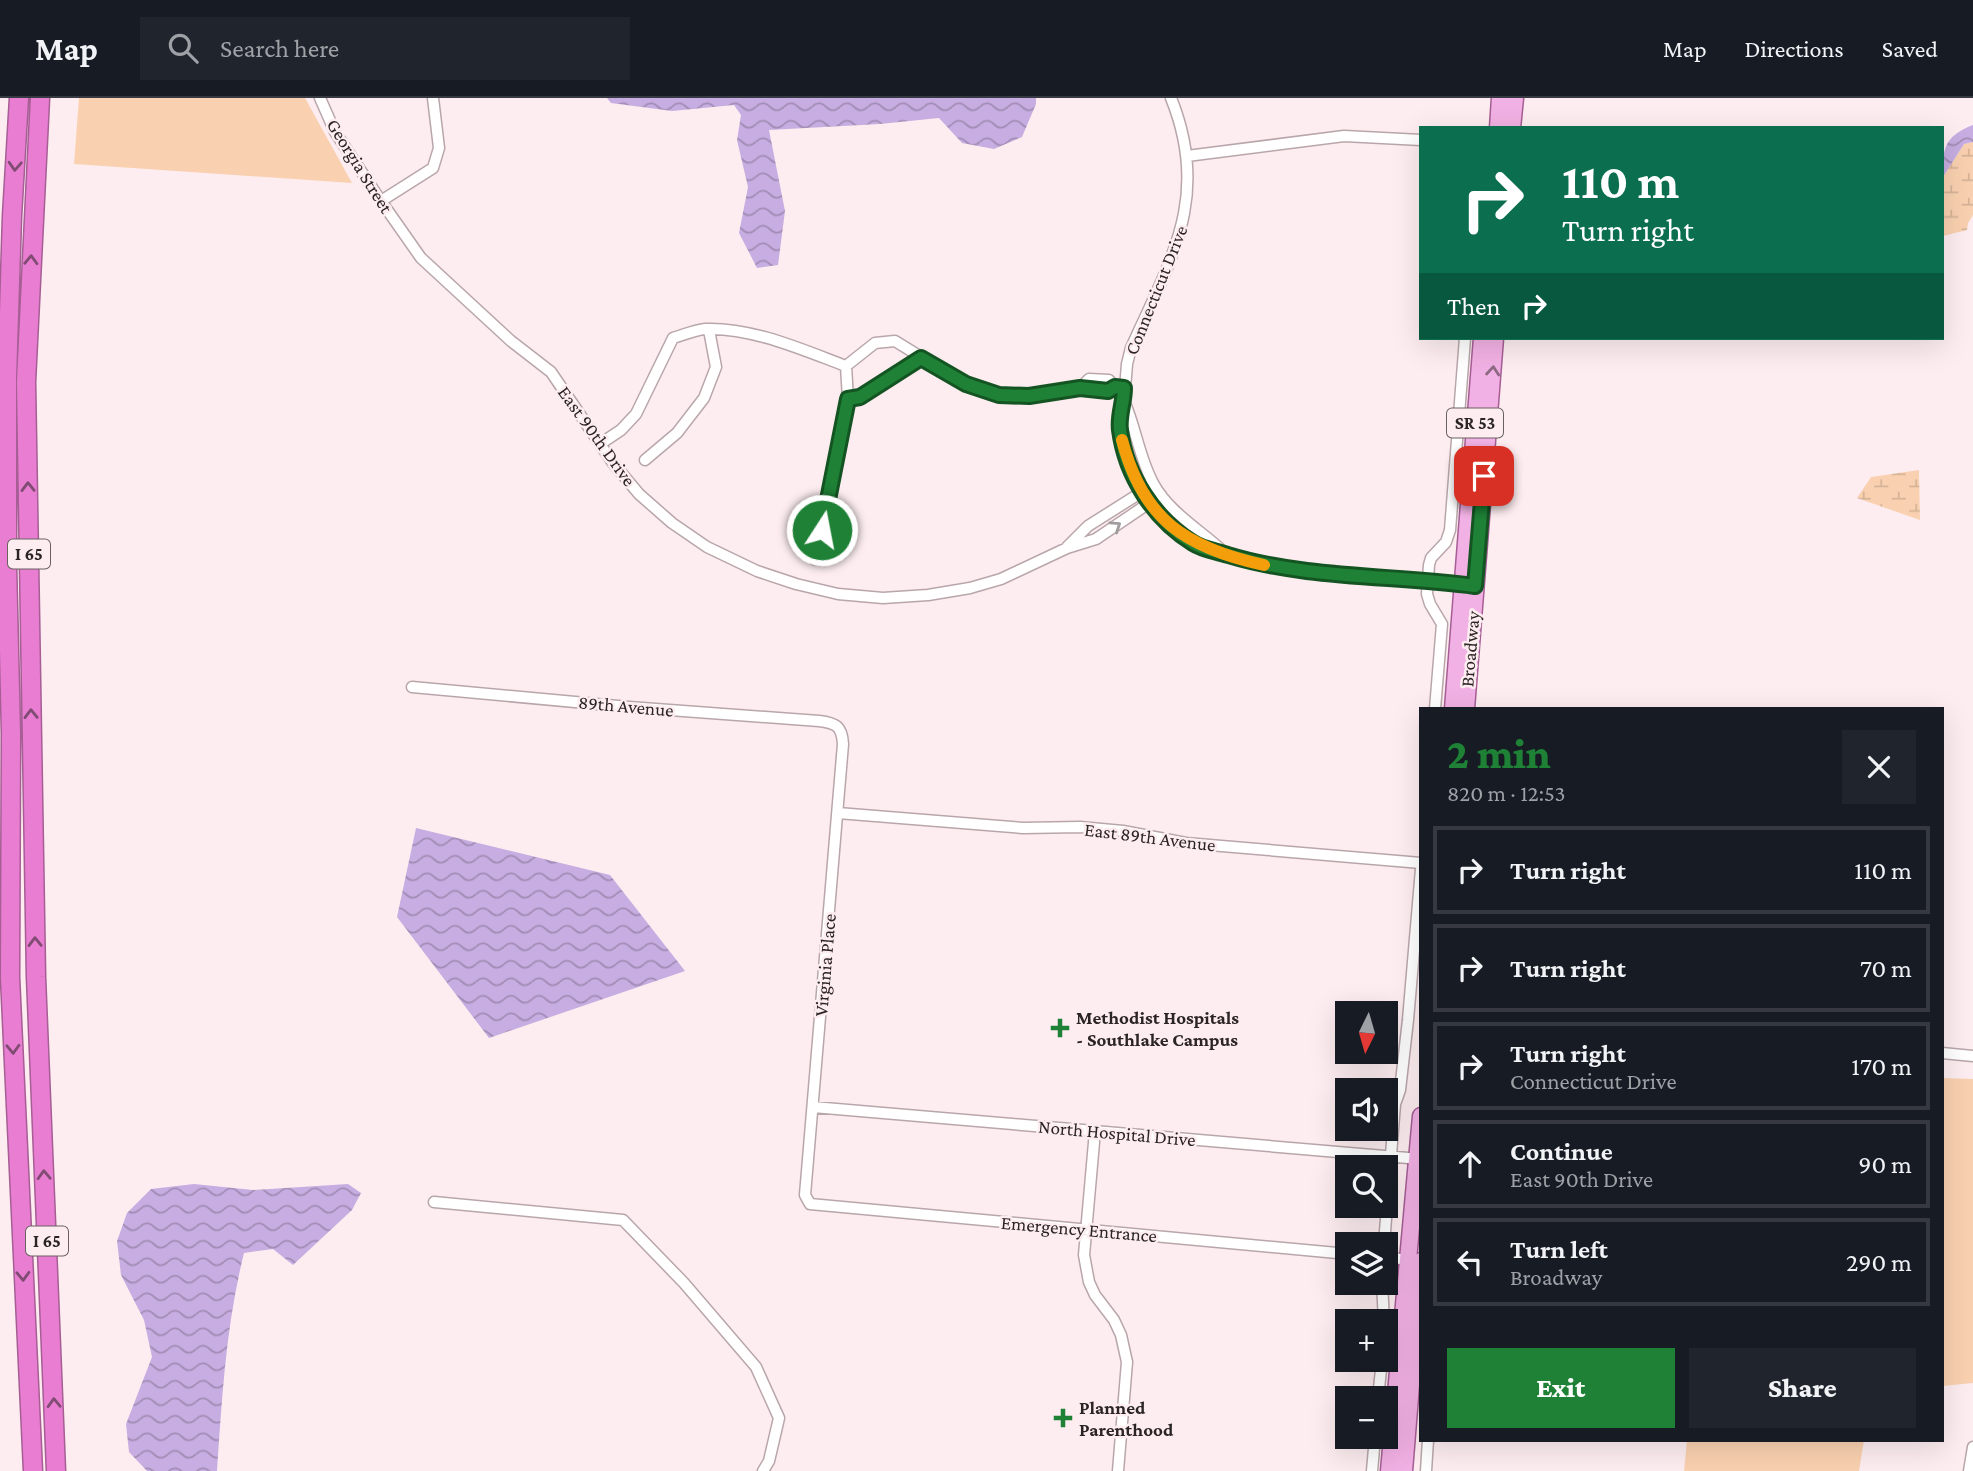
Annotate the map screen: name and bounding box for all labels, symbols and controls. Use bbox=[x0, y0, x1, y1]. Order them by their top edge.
search box bbox=[140, 17, 630, 80]
icon: search bbox=[164, 29, 202, 67]
text: Map bbox=[35, 30, 98, 67]
text: Search here bbox=[220, 34, 339, 63]
text: Map bbox=[1663, 35, 1707, 62]
text: Directions bbox=[1745, 35, 1844, 62]
text: Saved bbox=[1882, 35, 1938, 62]
street label: Georgia Street bbox=[323, 115, 398, 218]
icon: right bbox=[1447, 154, 1538, 245]
text: 110 m bbox=[1562, 154, 1679, 209]
one-way arrow bbox=[7, 161, 22, 172]
text: Turn right bbox=[1562, 212, 1694, 248]
street label: Connecticut Drive bbox=[1120, 222, 1192, 358]
one-way arrow bbox=[24, 254, 39, 265]
icon: right bbox=[1515, 287, 1553, 325]
text: Then bbox=[1447, 292, 1501, 321]
one-way arrow bbox=[1485, 366, 1500, 377]
street label: East 90th Drive bbox=[554, 382, 640, 490]
road number: SR 53 bbox=[1447, 408, 1503, 438]
pin bbox=[1454, 446, 1514, 506]
icon: arrive bbox=[1465, 457, 1503, 495]
one-way arrow bbox=[20, 481, 36, 492]
position arrow bbox=[785, 493, 859, 567]
one-way arrow bbox=[1108, 522, 1121, 534]
road number: I 65 bbox=[8, 540, 50, 568]
street label: Broadway bbox=[1456, 610, 1484, 688]
street label: 89th Avenue bbox=[577, 691, 675, 721]
one-way arrow bbox=[23, 709, 39, 719]
text: 2 min bbox=[1447, 730, 1551, 777]
button: close bbox=[1842, 730, 1916, 804]
text: 820 m · 12:53 bbox=[1447, 780, 1565, 806]
street label: East 89th Avenue bbox=[1083, 819, 1217, 855]
icon: right bbox=[1451, 851, 1489, 889]
text: Turn right bbox=[1510, 856, 1626, 885]
text: 110 m bbox=[1854, 856, 1912, 885]
street label: Virginia Place bbox=[810, 913, 840, 1017]
one-way arrow bbox=[27, 936, 43, 947]
icon: right bbox=[1451, 949, 1489, 987]
text: Turn right bbox=[1510, 954, 1626, 983]
text: 70 m bbox=[1860, 954, 1912, 983]
north arrow bbox=[1335, 1001, 1398, 1064]
map controls bbox=[1335, 1001, 1398, 1449]
place label: Methodist Hospitals - Southlake Campus bbox=[1076, 1007, 1239, 1050]
marker: Methodist Hospitals - Southlake Campus bbox=[1050, 1018, 1070, 1038]
text: Turn right bbox=[1510, 1039, 1626, 1068]
one-way arrow bbox=[6, 1044, 21, 1055]
icon: right bbox=[1451, 1047, 1489, 1085]
text: 170 m bbox=[1851, 1052, 1912, 1081]
text: Connecticut Drive bbox=[1510, 1068, 1677, 1094]
button: sound bbox=[1335, 1078, 1398, 1141]
street label: North Hospital Drive bbox=[1037, 1116, 1197, 1150]
text: Continue bbox=[1510, 1137, 1613, 1166]
icon: ahead bbox=[1451, 1145, 1489, 1183]
text: 90 m bbox=[1858, 1150, 1912, 1179]
button: search bbox=[1335, 1155, 1398, 1218]
text: East 90th Drive bbox=[1510, 1166, 1653, 1192]
one-way arrow bbox=[37, 1170, 52, 1181]
street label: Emergency Entrance bbox=[1000, 1212, 1158, 1246]
road number: I 65 bbox=[26, 1226, 68, 1256]
button: layers bbox=[1335, 1232, 1398, 1295]
text: Turn left bbox=[1510, 1235, 1608, 1264]
icon: left bbox=[1451, 1243, 1489, 1281]
text: 290 m bbox=[1846, 1248, 1912, 1277]
text: Broadway bbox=[1510, 1264, 1602, 1290]
one-way arrow bbox=[15, 1271, 30, 1282]
button: + bbox=[1335, 1309, 1398, 1372]
button: Exit bbox=[1447, 1348, 1675, 1428]
button: Share bbox=[1689, 1348, 1916, 1428]
button: − bbox=[1335, 1386, 1398, 1449]
one-way arrow bbox=[46, 1397, 61, 1408]
place label: Planned Parenthood bbox=[1079, 1397, 1174, 1440]
marker: Planned Parenthood bbox=[1053, 1408, 1073, 1428]

